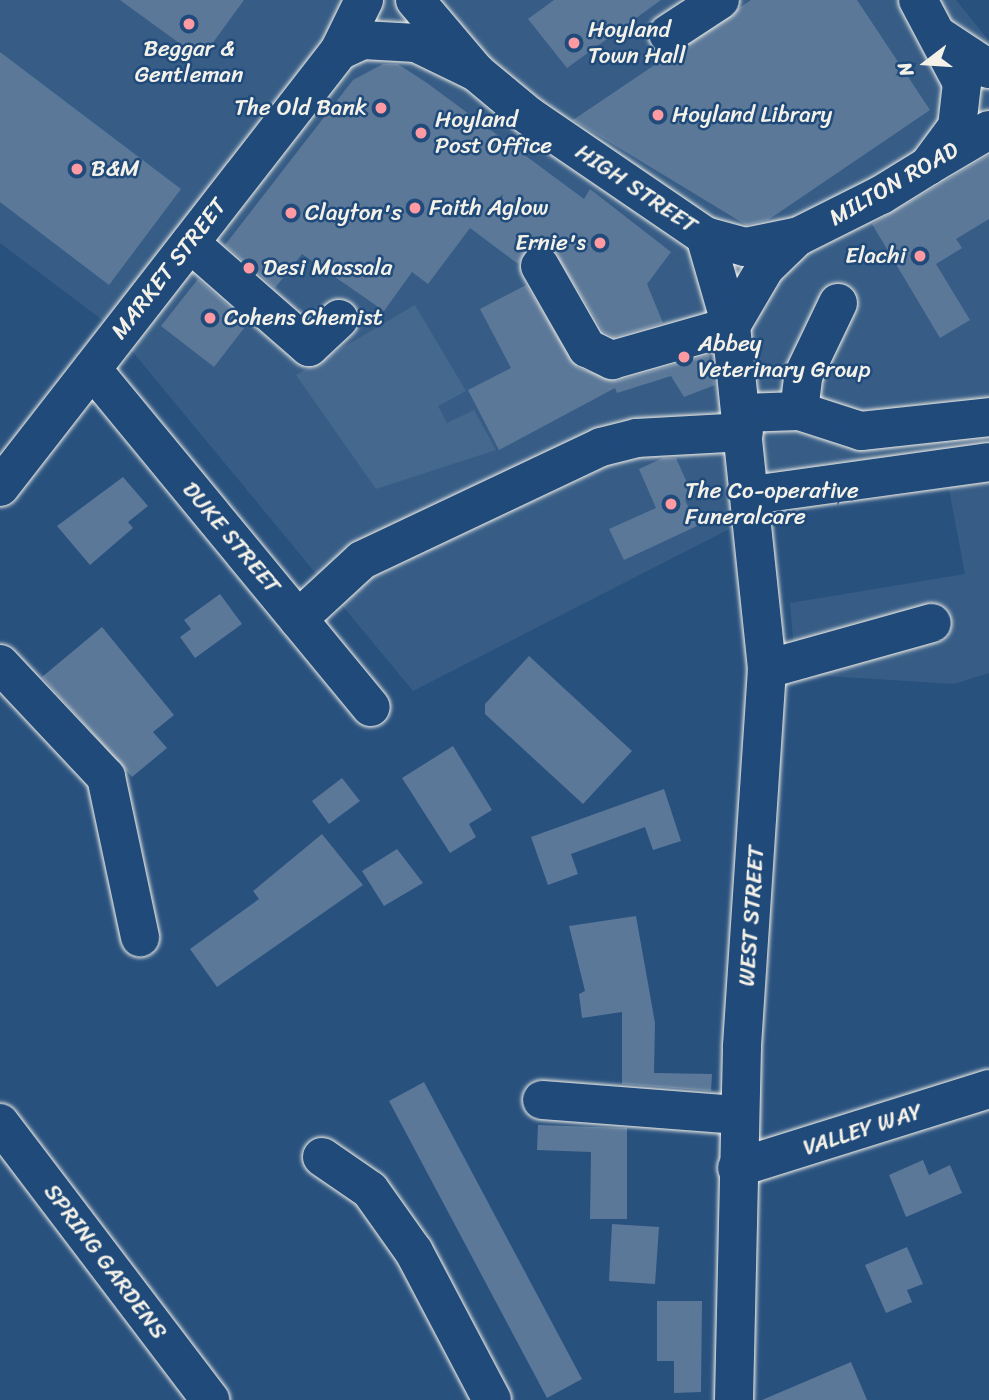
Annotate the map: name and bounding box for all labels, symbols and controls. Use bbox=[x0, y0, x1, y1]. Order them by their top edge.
marker: Beggar & Gentleman bbox=[181, 16, 197, 32]
place label: Hoyland Town Hall bbox=[588, 16, 686, 70]
north arrow bbox=[891, 28, 961, 98]
place label: Beggar & Gentleman bbox=[135, 35, 243, 89]
marker: Hoyland Town Hall bbox=[566, 35, 582, 51]
text: N bbox=[888, 58, 923, 80]
place label: The Old Bank bbox=[234, 94, 367, 122]
marker: The Old Bank bbox=[373, 100, 389, 116]
place label: Hoyland Library bbox=[672, 101, 833, 129]
place label: Hoyland Post Office bbox=[435, 106, 552, 160]
marker: Hoyland Library bbox=[650, 107, 666, 123]
marker: Hoyland Post Office bbox=[413, 125, 429, 141]
street label: MILTON ROAD bbox=[825, 136, 963, 232]
street label: HIGH STREET bbox=[570, 138, 702, 240]
place label: B&M bbox=[91, 155, 140, 183]
marker: B&M bbox=[69, 161, 85, 177]
street label: MARKET STREET bbox=[105, 193, 233, 345]
place label: Faith Aglow bbox=[429, 194, 548, 222]
place label: Clayton's bbox=[305, 199, 402, 227]
marker: Faith Aglow bbox=[407, 200, 423, 216]
marker: Clayton's bbox=[283, 205, 299, 221]
place label: Ernie's bbox=[515, 229, 586, 257]
marker: Ernie's bbox=[592, 235, 608, 251]
place label: Elachi bbox=[845, 242, 906, 270]
marker: Elachi bbox=[912, 248, 928, 264]
place label: Desi Massala bbox=[263, 254, 393, 282]
marker: Desi Massala bbox=[241, 260, 257, 276]
place label: Cohens Chemist bbox=[224, 304, 383, 332]
marker: Cohens Chemist bbox=[202, 310, 218, 326]
place label: Abbey Veterinary Group bbox=[698, 330, 871, 384]
marker: Abbey Veterinary Group bbox=[676, 349, 692, 365]
street label: DUKE STREET bbox=[175, 475, 287, 601]
place label: The Co-operative Funeralcare bbox=[685, 477, 858, 531]
marker: The Co-operative Funeralcare bbox=[663, 496, 679, 512]
street label: WEST STREET bbox=[733, 845, 771, 987]
street label: VALLEY WAY bbox=[801, 1098, 925, 1162]
street label: SPRING GARDENS bbox=[38, 1179, 172, 1345]

